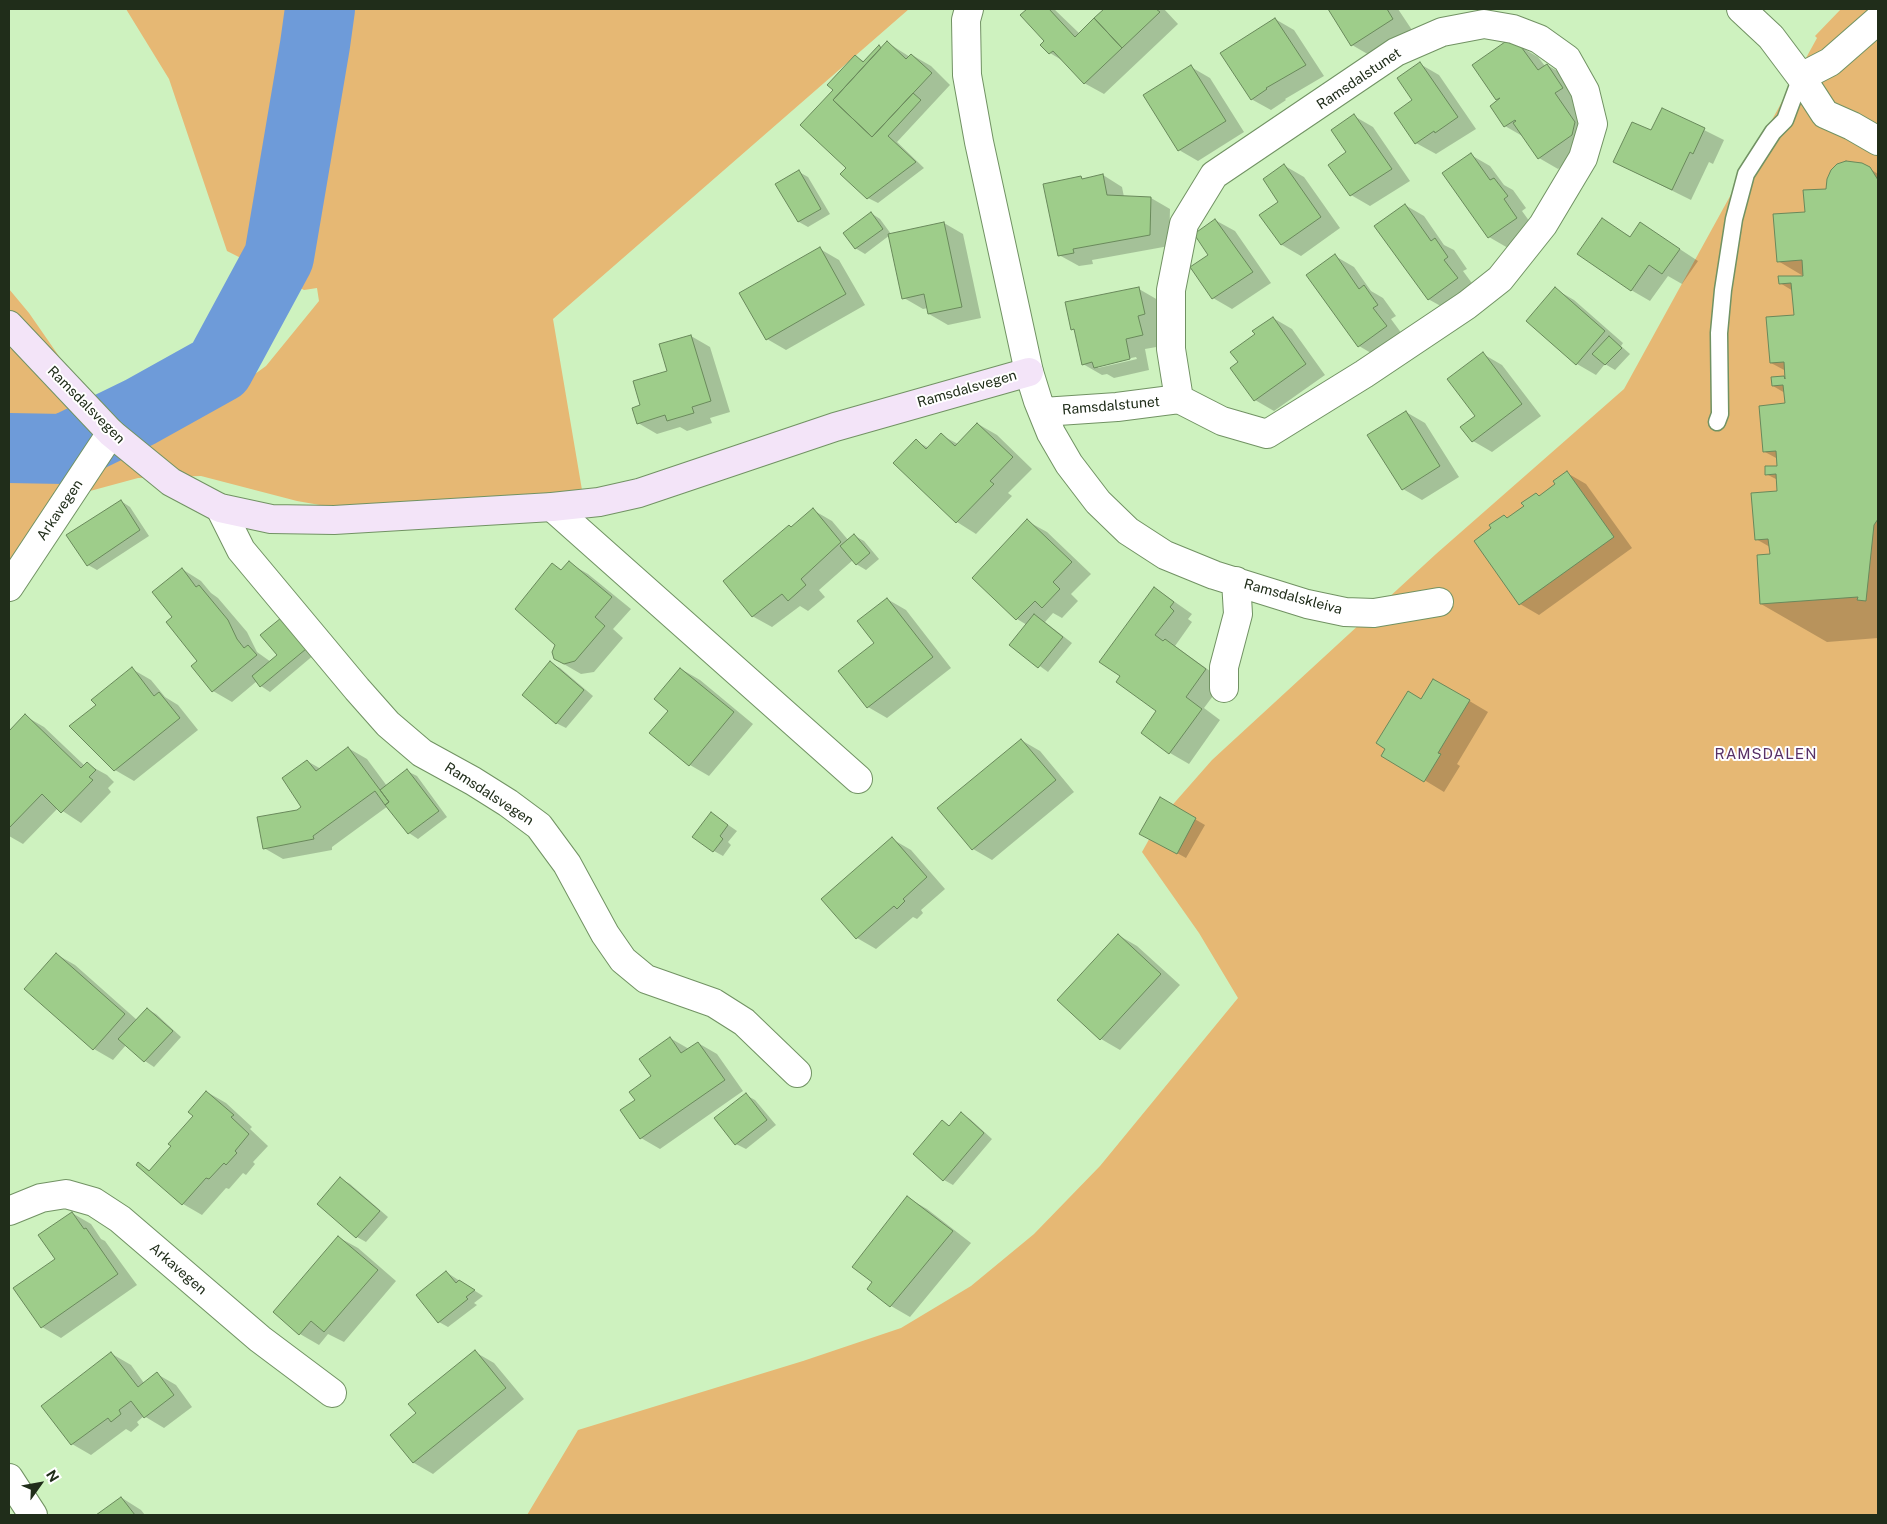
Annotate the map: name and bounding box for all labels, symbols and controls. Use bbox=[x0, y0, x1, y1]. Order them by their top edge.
street label: Ramsdalstunet bbox=[1314, 45, 1404, 113]
street label: Ramsdalsvegen bbox=[44, 363, 128, 447]
street label: Ramsdalsvegen bbox=[915, 367, 1019, 411]
street label: Ramsdalstunet bbox=[1061, 393, 1161, 419]
street label: Arkavegen bbox=[33, 476, 87, 544]
street label: Ramsdalskleiva bbox=[1242, 576, 1344, 618]
district label: RAMSDALEN bbox=[1713, 745, 1819, 763]
street label: Ramsdalsvegen bbox=[441, 759, 537, 829]
street label: Arkavegen bbox=[146, 1240, 210, 1298]
north arrow bbox=[15, 1459, 65, 1509]
text: N bbox=[43, 1467, 62, 1485]

